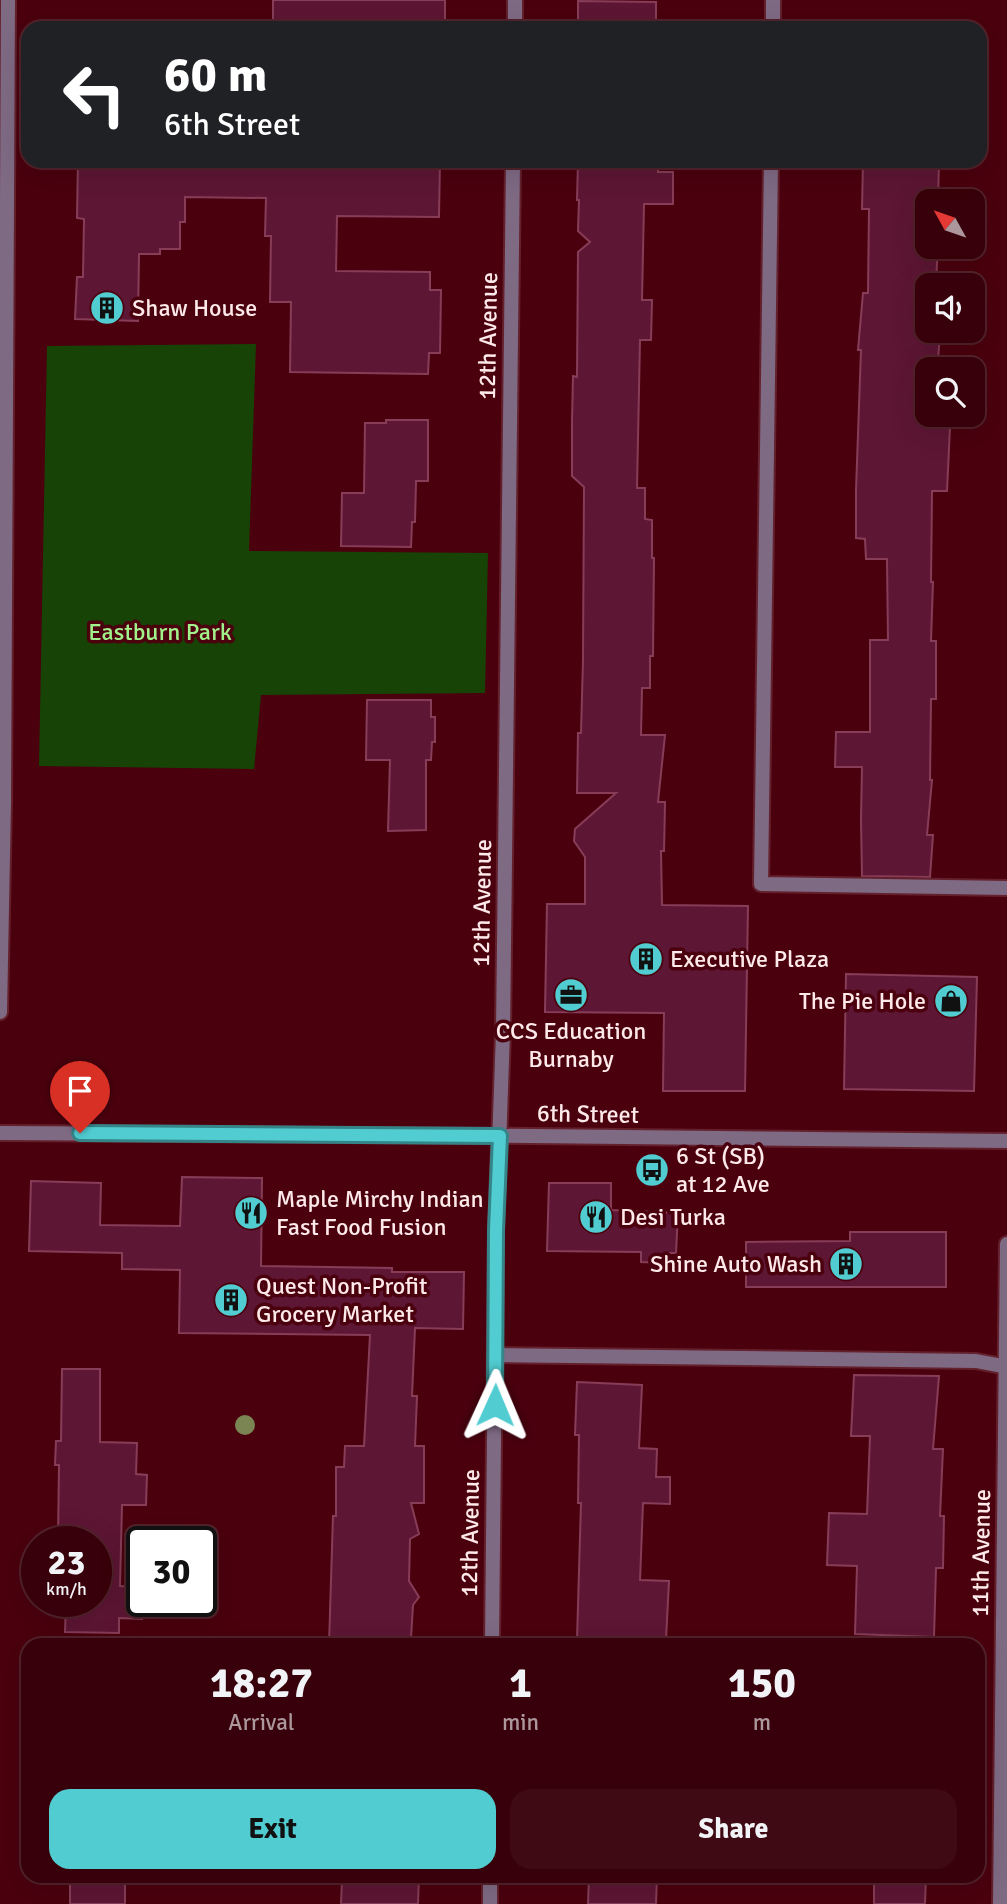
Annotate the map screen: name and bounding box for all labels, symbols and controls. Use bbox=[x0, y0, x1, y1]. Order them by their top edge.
text: 60 m bbox=[164, 45, 267, 105]
icon: left bbox=[49, 49, 140, 140]
text: 6th Street bbox=[164, 105, 300, 144]
north arrow bbox=[915, 189, 985, 259]
map controls bbox=[915, 189, 985, 427]
street label: 12th Avenue bbox=[472, 272, 504, 400]
button: sound bbox=[915, 273, 985, 343]
building icon: Shaw House bbox=[88, 289, 126, 327]
place label: Shaw House bbox=[132, 293, 257, 323]
button: search bbox=[915, 357, 985, 427]
park label: Eastburn Park bbox=[88, 617, 232, 647]
street label: 12th Avenue bbox=[466, 839, 498, 967]
building icon: Executive Plaza bbox=[627, 940, 665, 978]
place label: Executive Plaza bbox=[670, 944, 829, 974]
office icon: CCS Education Burnaby bbox=[552, 976, 590, 1014]
shop icon: The Pie Hole bbox=[932, 982, 970, 1020]
place label: The Pie Hole bbox=[799, 986, 926, 1016]
place label: CCS Education Burnaby bbox=[496, 1016, 646, 1074]
pin bbox=[50, 1061, 110, 1133]
icon: arrive bbox=[61, 1072, 99, 1110]
street label: 6th Street bbox=[537, 1098, 639, 1130]
place label: 6 St (SB) at 12 Ave bbox=[676, 1141, 770, 1199]
bus stop icon: 6 St (SB) at 12 Ave bbox=[633, 1151, 671, 1189]
place label: Maple Mirchy Indian Fast Food Fusion bbox=[276, 1184, 484, 1242]
restaurant icon: Maple Mirchy Indian Fast Food Fusion bbox=[232, 1194, 270, 1232]
restaurant icon: Desi Turka bbox=[577, 1198, 615, 1236]
place label: Desi Turka bbox=[620, 1202, 726, 1232]
building icon: Shine Auto Wash bbox=[827, 1245, 865, 1283]
place label: Shine Auto Wash bbox=[650, 1249, 822, 1279]
place label: Quest Non-Profit Grocery Market bbox=[256, 1271, 427, 1329]
building icon: Quest Non-Profit Grocery Market bbox=[212, 1281, 250, 1319]
position arrow bbox=[458, 1368, 532, 1442]
street label: 12th Avenue bbox=[454, 1469, 486, 1597]
street label: 11th Avenue bbox=[965, 1489, 997, 1617]
speed limit sign: 30 bbox=[126, 1526, 217, 1617]
text: 23 bbox=[48, 1541, 85, 1584]
text: km/h bbox=[46, 1578, 87, 1600]
text: 18:27 bbox=[210, 1658, 313, 1709]
text: 1 bbox=[509, 1658, 532, 1709]
text: 150 bbox=[728, 1658, 796, 1709]
text: Arrival bbox=[228, 1708, 295, 1737]
text: min bbox=[502, 1708, 539, 1737]
text: m bbox=[753, 1708, 771, 1737]
button: Exit bbox=[49, 1789, 496, 1869]
button: Share bbox=[510, 1789, 957, 1869]

